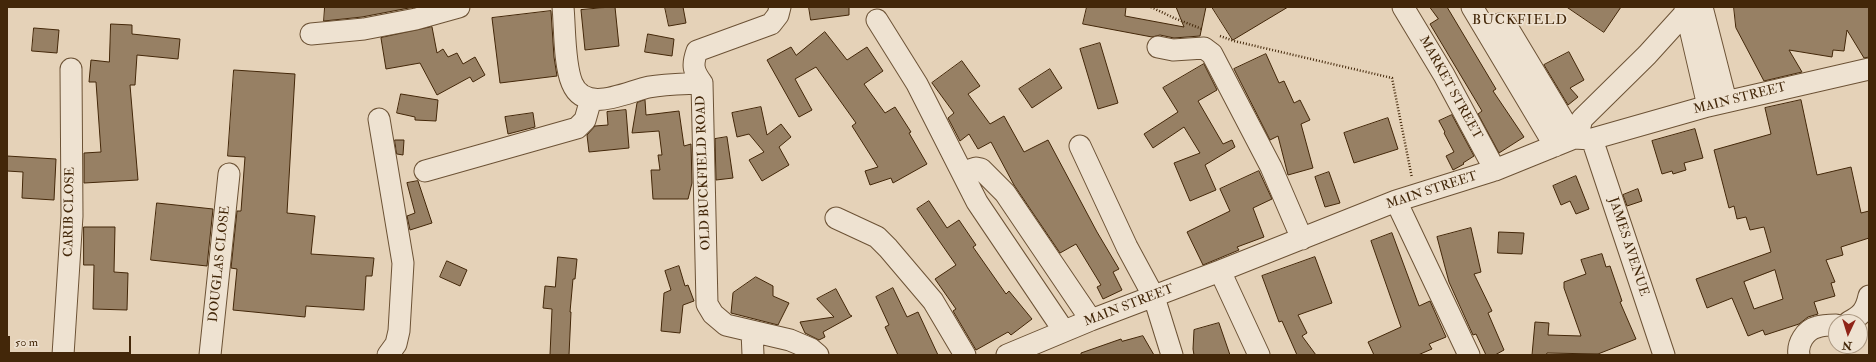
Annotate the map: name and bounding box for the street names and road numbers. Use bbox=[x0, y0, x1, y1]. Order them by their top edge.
street label: MARKET STREET bbox=[1415, 34, 1485, 142]
street label: MAIN STREET bbox=[1692, 80, 1788, 118]
street label: OLD BUCKFIELD ROAD bbox=[694, 95, 714, 251]
street label: CARIB CLOSE bbox=[61, 167, 79, 257]
street label: MAIN STREET bbox=[1384, 169, 1480, 213]
street label: JAMES AVENUE bbox=[1605, 195, 1651, 299]
street label: DOUGLAS CLOSE bbox=[206, 205, 234, 323]
street label: MAIN STREET bbox=[1082, 282, 1176, 330]

